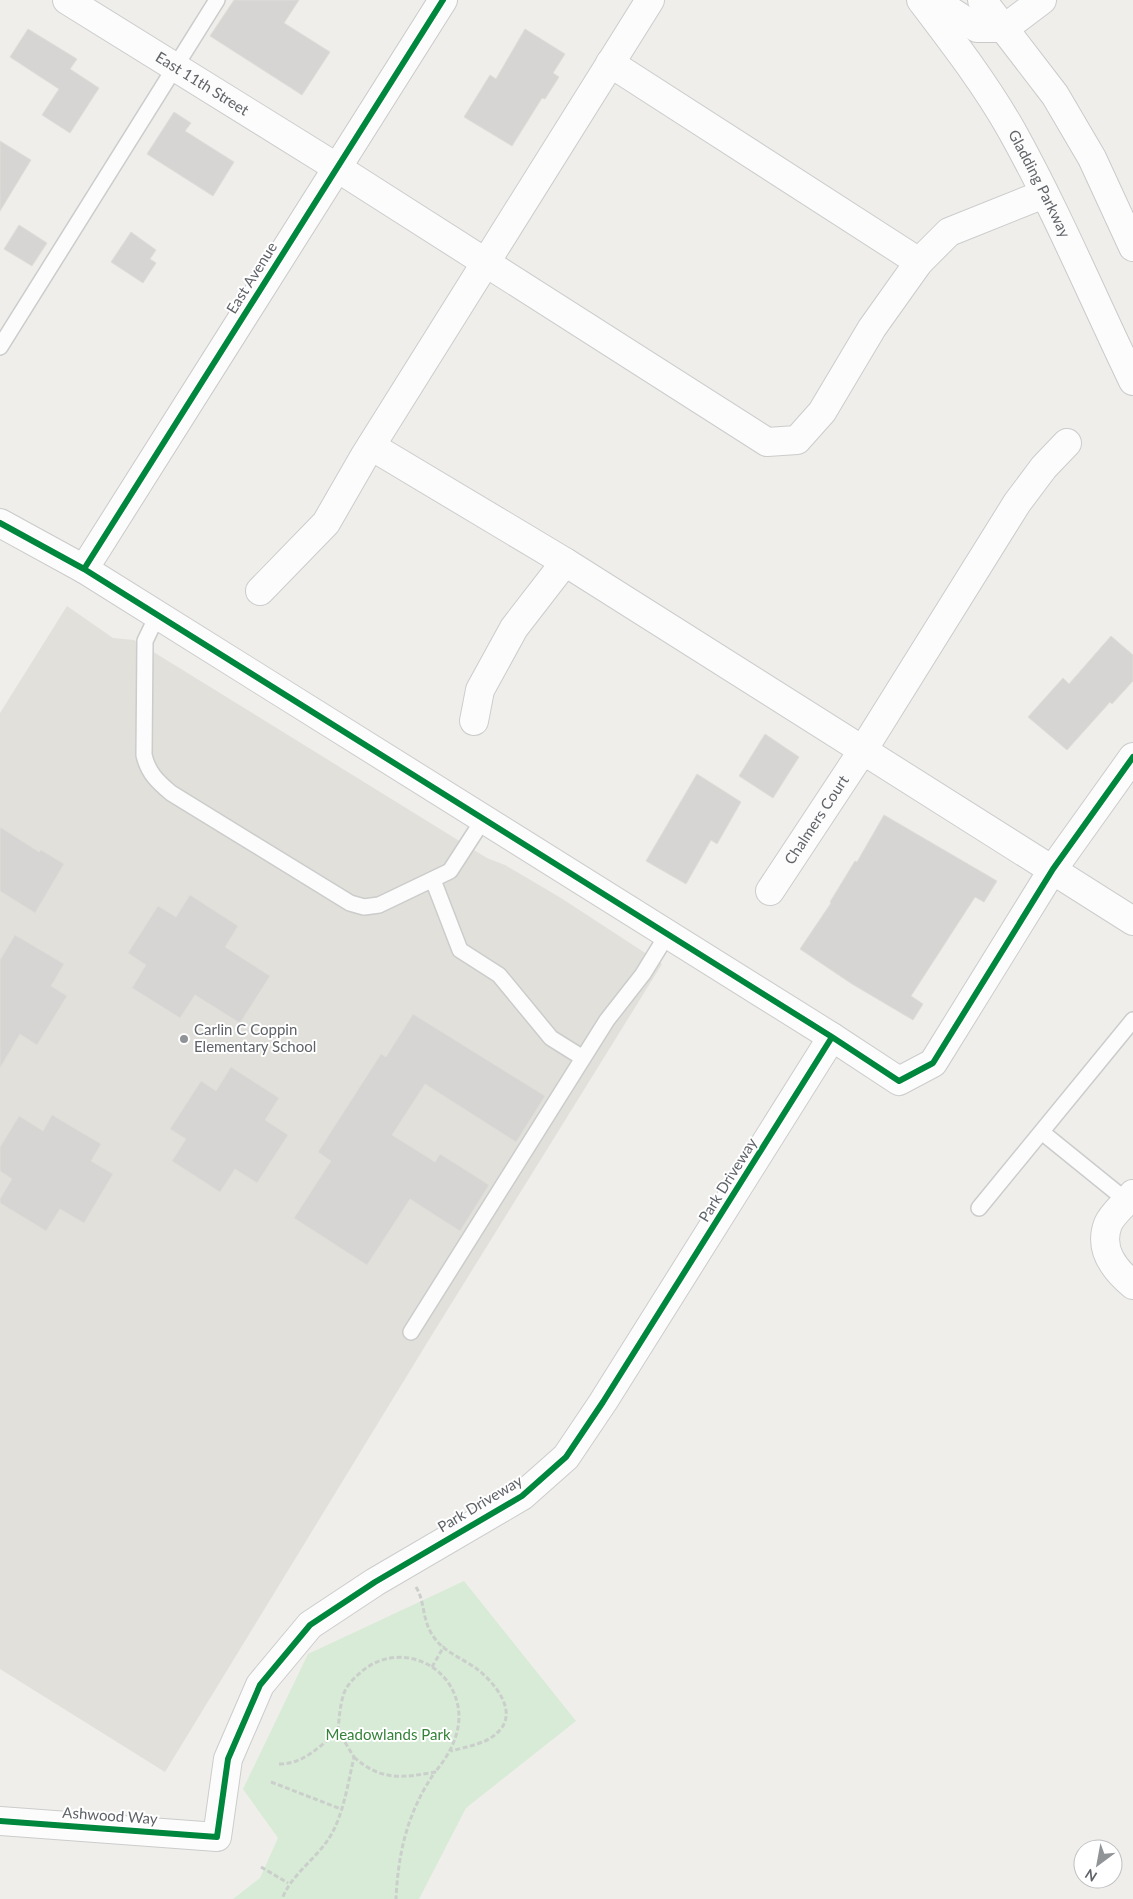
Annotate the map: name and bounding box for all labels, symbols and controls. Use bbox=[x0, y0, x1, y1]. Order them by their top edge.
street label: East 11th Street bbox=[153, 47, 253, 119]
street label: Gladding Parkway bbox=[1005, 126, 1075, 240]
street label: East Avenue bbox=[222, 238, 280, 317]
street label: Chalmers Court bbox=[780, 771, 852, 867]
place label: Carlin C Coppin Elementary School bbox=[194, 1020, 316, 1055]
marker: Carlin C Coppin Elementary School bbox=[178, 1033, 190, 1045]
street label: Park Driveway bbox=[694, 1134, 760, 1225]
street label: Park Driveway bbox=[434, 1471, 525, 1535]
park label: Meadowlands Park bbox=[325, 1725, 451, 1743]
street label: Ashwood Way bbox=[62, 1803, 159, 1827]
north arrow bbox=[1073, 1839, 1123, 1889]
text: N bbox=[1082, 1865, 1100, 1886]

